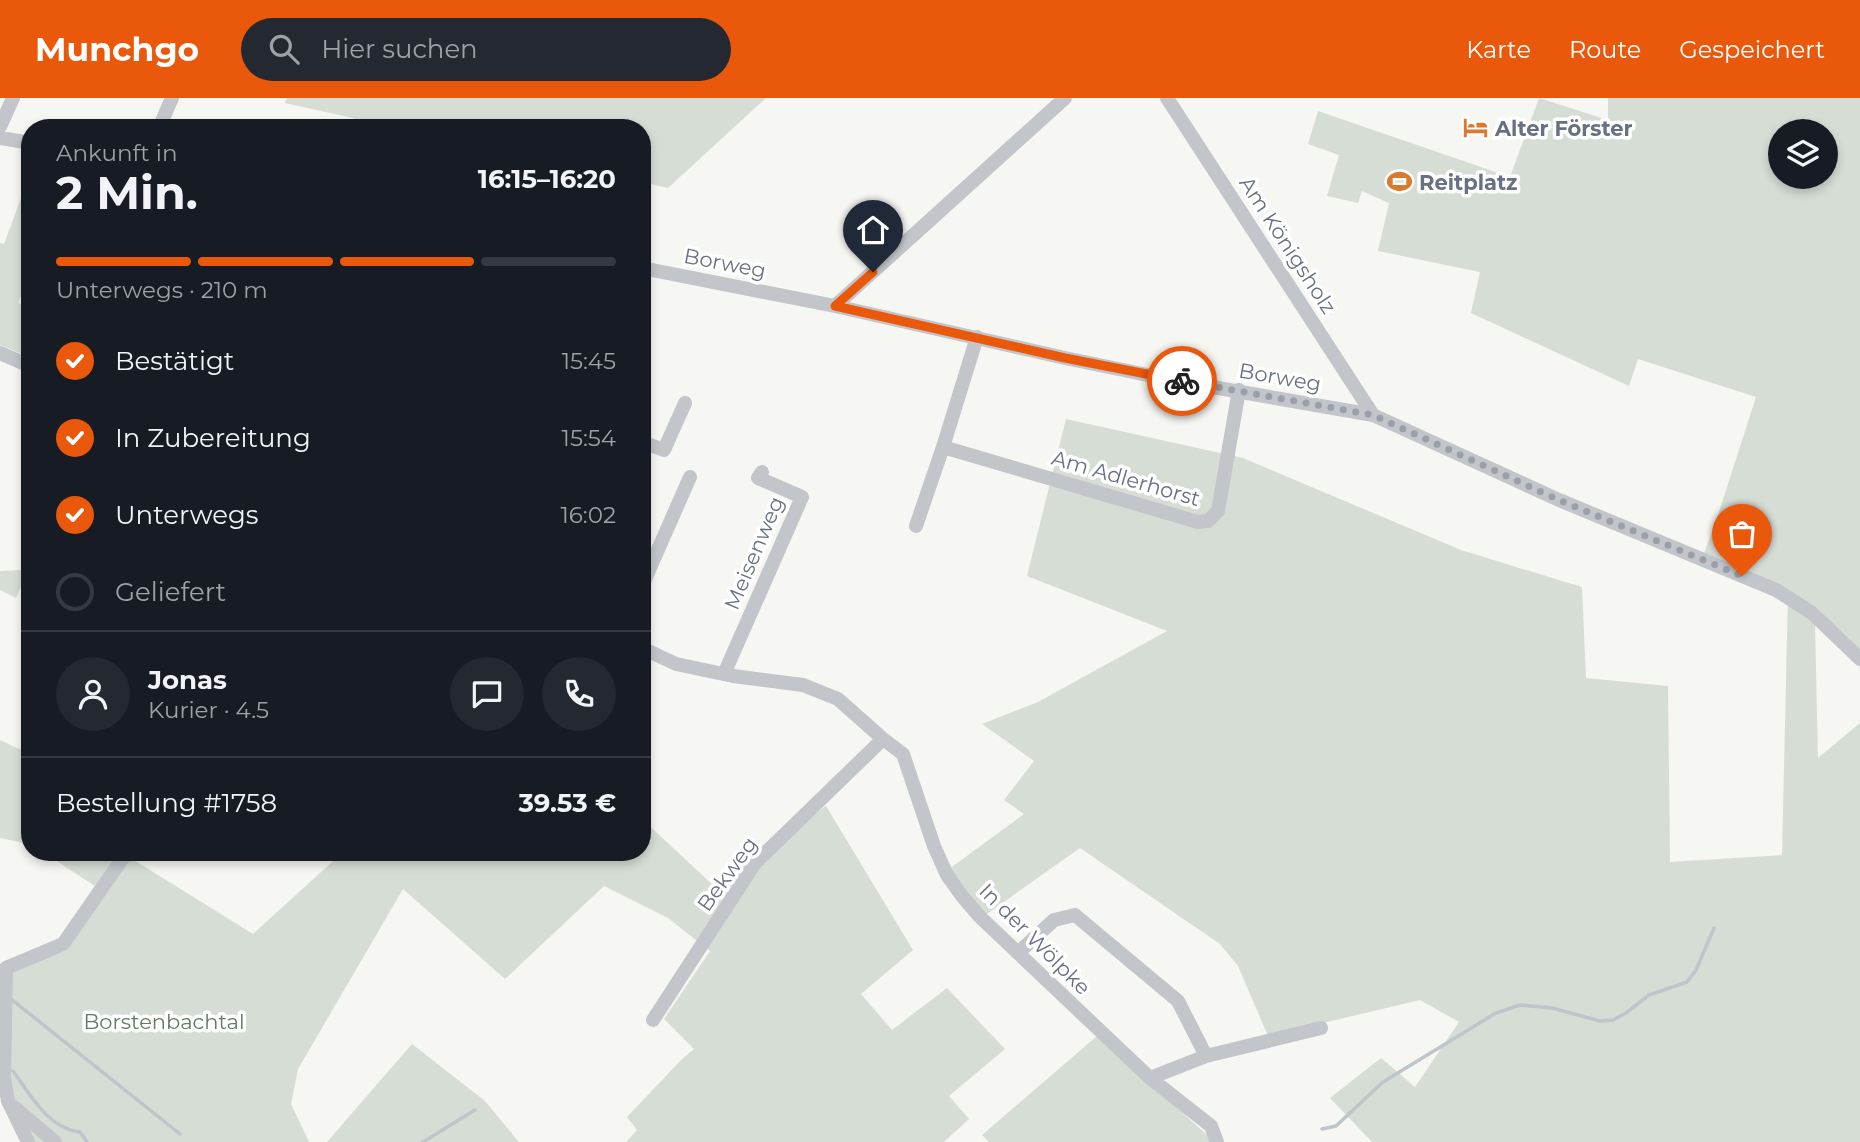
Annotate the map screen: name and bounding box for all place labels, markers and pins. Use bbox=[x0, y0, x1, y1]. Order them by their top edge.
hotel icon: Alter Förster bbox=[1461, 114, 1489, 142]
place label: Alter Förster bbox=[1494, 116, 1633, 141]
sports icon: Reitplatz bbox=[1385, 168, 1413, 196]
place label: Reitplatz bbox=[1419, 170, 1517, 195]
pin bbox=[843, 200, 903, 272]
pin bbox=[1712, 504, 1772, 576]

